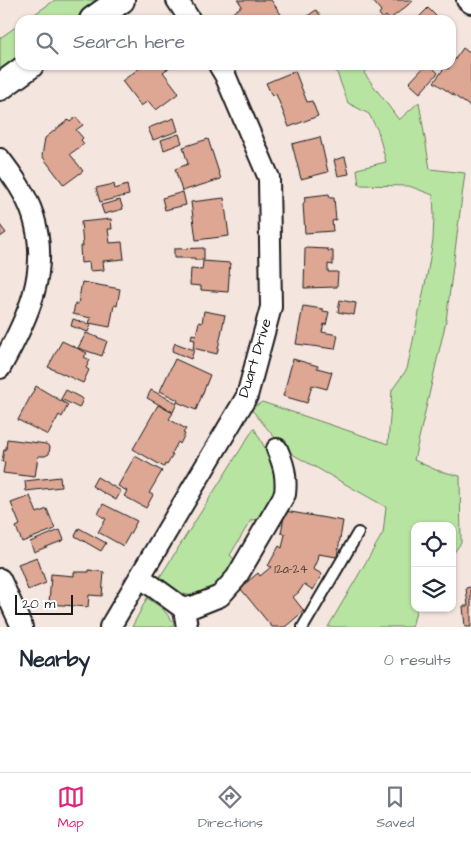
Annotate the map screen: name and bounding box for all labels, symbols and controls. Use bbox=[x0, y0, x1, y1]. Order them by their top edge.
search box bbox=[15, 15, 456, 70]
icon: search bbox=[33, 29, 61, 57]
text: Search here bbox=[73, 29, 185, 56]
street label: Duart Drive bbox=[233, 316, 277, 400]
map controls bbox=[411, 522, 456, 612]
button: locate bbox=[411, 522, 456, 567]
house number: 12a-24 bbox=[274, 561, 308, 578]
button: layers bbox=[411, 567, 456, 612]
scale bar bbox=[15, 592, 72, 615]
text: 20 m bbox=[22, 594, 55, 614]
text: Nearby bbox=[20, 645, 90, 674]
text: 0 results bbox=[384, 649, 451, 671]
tab: Map bbox=[57, 783, 85, 833]
tab: Directions bbox=[198, 783, 263, 833]
tab: Saved bbox=[376, 783, 414, 833]

